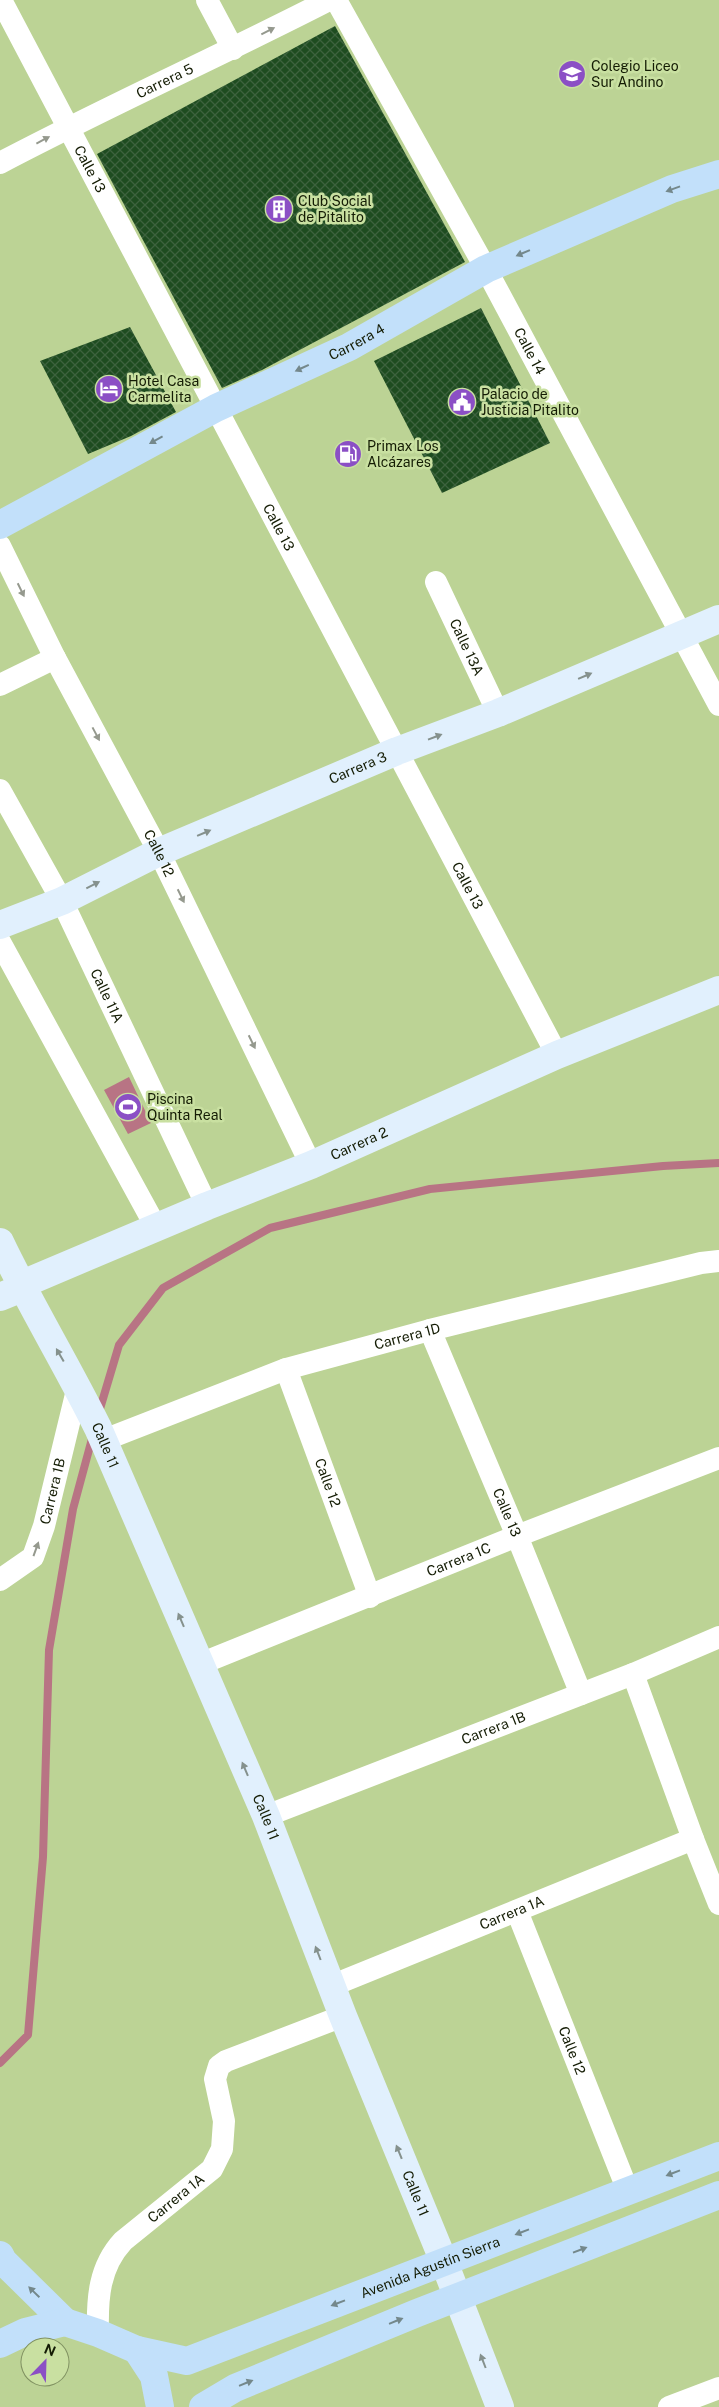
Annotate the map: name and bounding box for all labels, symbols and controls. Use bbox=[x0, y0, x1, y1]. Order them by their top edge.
one-way arrow bbox=[261, 27, 275, 35]
place label: Colegio Liceo Sur Andino bbox=[591, 58, 679, 90]
school or university icon: Colegio Liceo Sur Andino bbox=[557, 59, 587, 89]
street label: Carrera 5 bbox=[133, 60, 196, 101]
one-way arrow bbox=[36, 136, 50, 145]
street label: Calle 13 bbox=[71, 143, 109, 195]
one-way arrow bbox=[665, 186, 680, 193]
place label: Club Social de Pitalito bbox=[298, 193, 372, 225]
building icon: Club Social de Pitalito bbox=[264, 194, 294, 224]
one-way arrow bbox=[515, 249, 530, 257]
street label: Carrera 4 bbox=[326, 320, 388, 363]
street label: Calle 14 bbox=[511, 325, 549, 377]
one-way arrow bbox=[295, 365, 309, 373]
place label: Hotel Casa Carmelita bbox=[128, 373, 199, 405]
hotel icon: Hotel Casa Carmelita bbox=[94, 374, 124, 404]
place label: Palacio de Justicia Pitalito bbox=[481, 386, 579, 418]
public building icon: Palacio de Justicia Pitalito bbox=[447, 387, 477, 417]
one-way arrow bbox=[149, 436, 163, 444]
place label: Primax Los Alcázares bbox=[367, 438, 439, 470]
fuel station icon: Primax Los Alcázares bbox=[333, 439, 363, 469]
street label: Calle 13 bbox=[260, 501, 298, 554]
one-way arrow bbox=[18, 583, 26, 597]
street label: Calle 13A bbox=[447, 616, 487, 678]
one-way arrow bbox=[578, 671, 592, 679]
one-way arrow bbox=[92, 727, 100, 742]
one-way arrow bbox=[428, 732, 442, 740]
street label: Carrera 3 bbox=[326, 748, 389, 787]
street label: Calle 12 bbox=[141, 827, 178, 879]
one-way arrow bbox=[197, 829, 211, 837]
street label: Calle 13 bbox=[449, 859, 487, 912]
one-way arrow bbox=[86, 881, 100, 889]
one-way arrow bbox=[177, 889, 185, 903]
street label: Calle 11A bbox=[87, 966, 127, 1025]
one-way arrow bbox=[247, 1035, 256, 1050]
place label: Piscina Quinta Real bbox=[147, 1091, 223, 1123]
sports icon: Piscina Quinta Real bbox=[113, 1092, 143, 1122]
street label: Carrera 2 bbox=[328, 1124, 390, 1163]
street label: Carrera 1D bbox=[372, 1320, 442, 1353]
one-way arrow bbox=[55, 1348, 64, 1361]
street label: Calle 11 bbox=[89, 1420, 122, 1470]
street label: Carrera 1B bbox=[37, 1456, 68, 1526]
street label: Calle 12 bbox=[312, 1456, 344, 1509]
street label: Calle 13 bbox=[490, 1486, 524, 1539]
street label: Carrera 1C bbox=[424, 1539, 493, 1580]
one-way arrow bbox=[33, 1541, 40, 1556]
one-way arrow bbox=[177, 1612, 185, 1627]
street label: Carrera 1B bbox=[459, 1708, 528, 1748]
one-way arrow bbox=[241, 1762, 249, 1776]
street label: Calle 11 bbox=[250, 1792, 282, 1842]
street label: Carrera 1A bbox=[477, 1892, 546, 1933]
one-way arrow bbox=[314, 1945, 322, 1960]
street label: Calle 12 bbox=[556, 2024, 589, 2077]
one-way arrow bbox=[394, 2145, 402, 2159]
street label: Calle 11 bbox=[399, 2168, 432, 2218]
one-way arrow bbox=[666, 2170, 681, 2177]
street label: Carrera 1A bbox=[144, 2171, 207, 2226]
one-way arrow bbox=[514, 2228, 529, 2236]
street label: Avenida Agustín Sierra bbox=[358, 2233, 502, 2301]
one-way arrow bbox=[573, 2245, 587, 2253]
one-way arrow bbox=[29, 2286, 41, 2298]
one-way arrow bbox=[330, 2300, 345, 2307]
one-way arrow bbox=[389, 2317, 403, 2325]
north arrow bbox=[20, 2337, 70, 2387]
text: N bbox=[42, 2341, 58, 2360]
one-way arrow bbox=[479, 2354, 486, 2369]
one-way arrow bbox=[239, 2379, 253, 2387]

